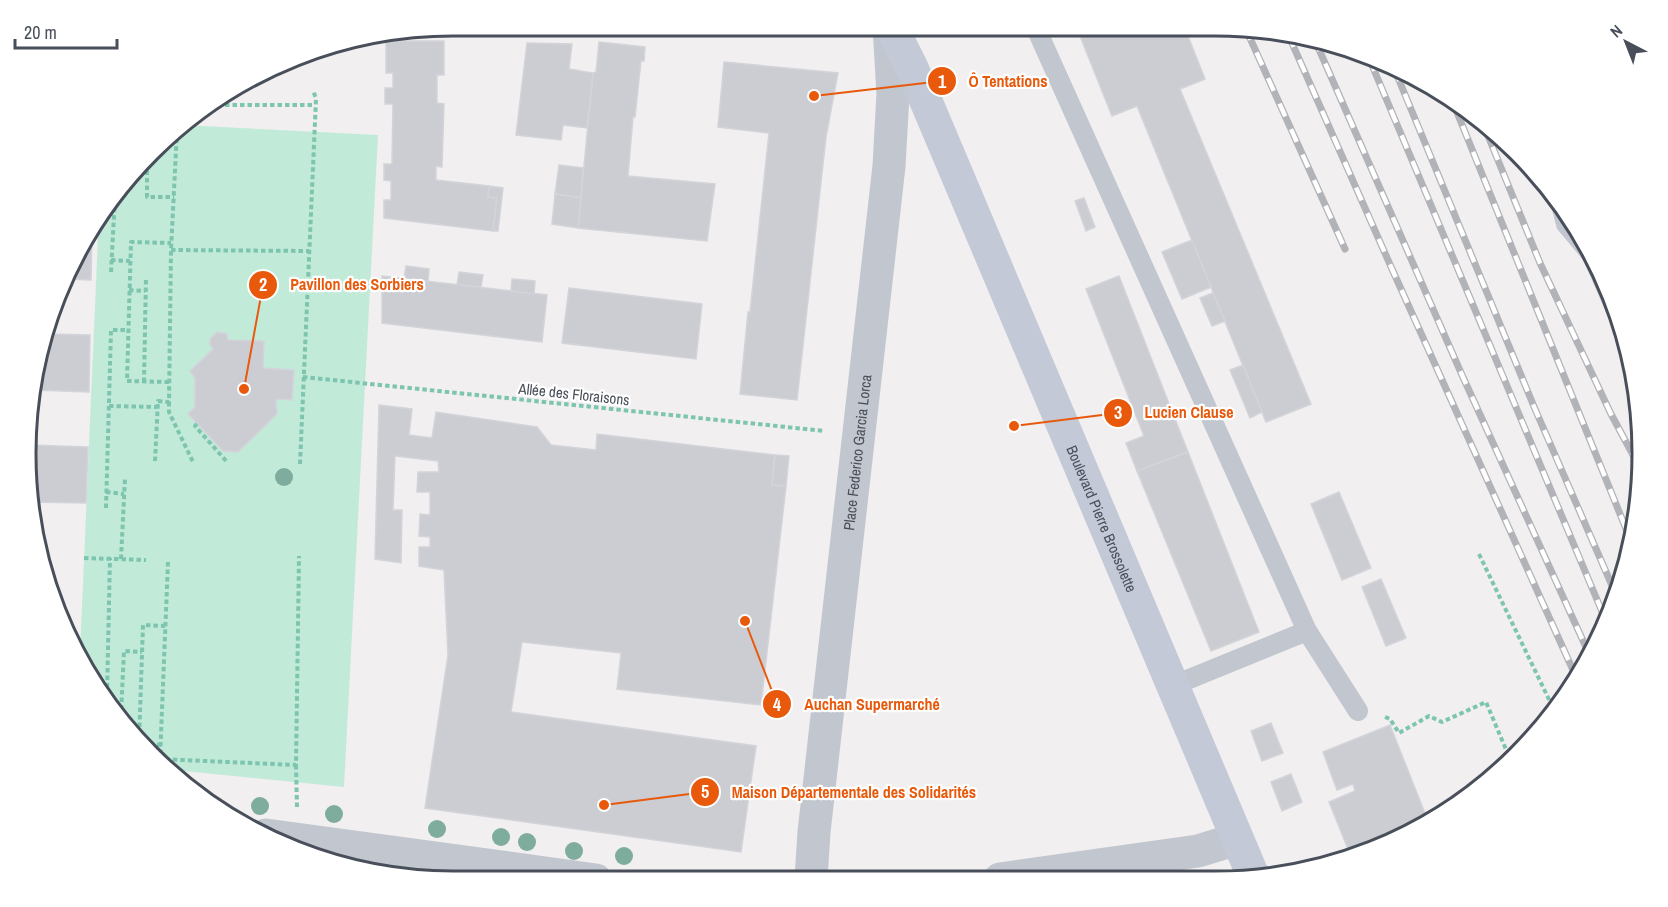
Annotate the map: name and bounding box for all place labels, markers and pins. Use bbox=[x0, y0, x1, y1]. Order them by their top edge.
callout: Ô Tentations bbox=[927, 64, 1060, 98]
callout: Pavillon des Sorbiers bbox=[248, 268, 435, 302]
callout: Lucien Clause bbox=[1103, 396, 1246, 430]
callout: Auchan Supermarché bbox=[762, 687, 952, 721]
callout: Maison Départementale des Solidarités bbox=[690, 775, 989, 809]

